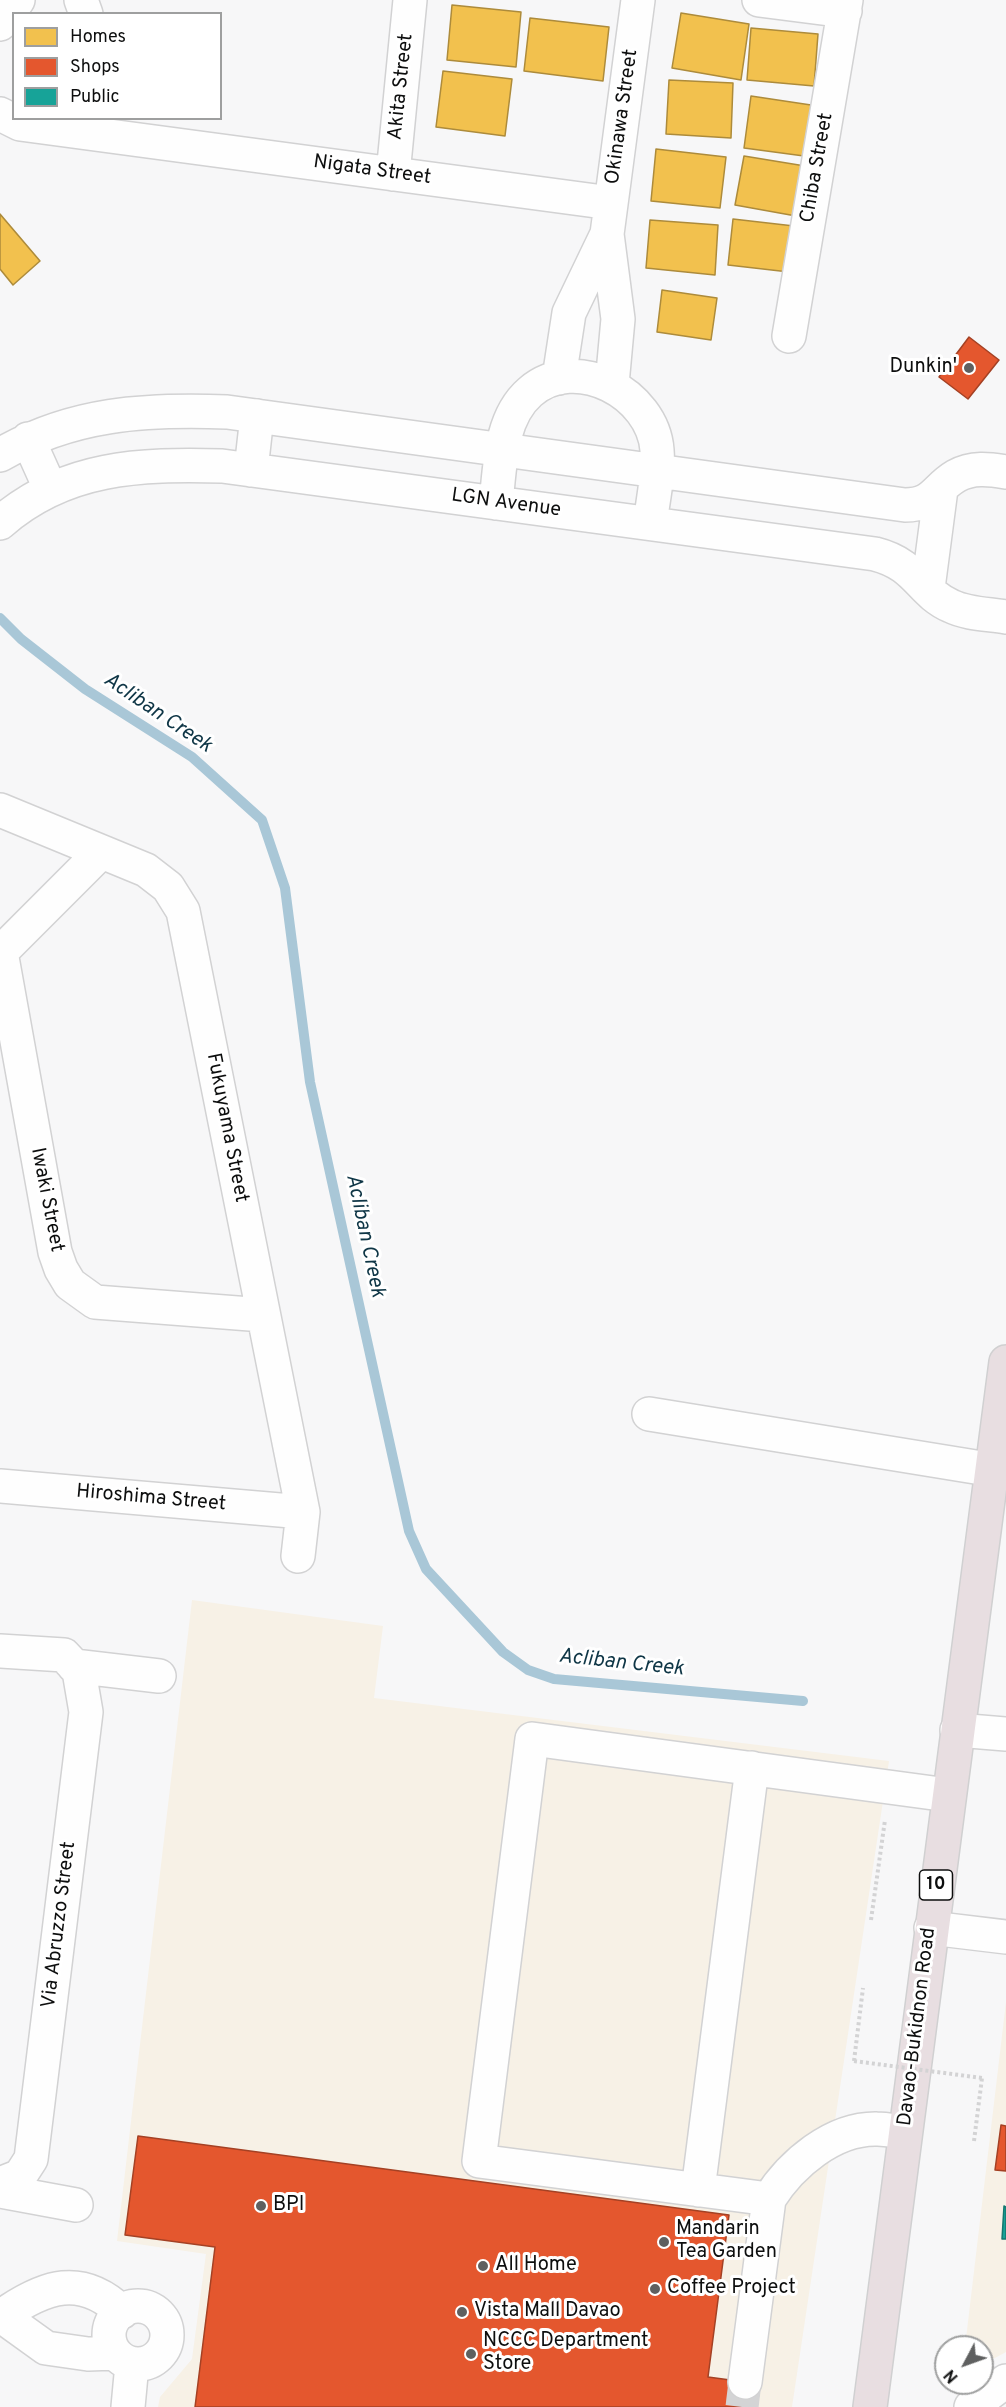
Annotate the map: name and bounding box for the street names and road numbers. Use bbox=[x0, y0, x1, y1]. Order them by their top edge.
street label: Akita Street bbox=[384, 33, 420, 141]
street label: Okinawa Street bbox=[602, 48, 644, 186]
street label: Chiba Street bbox=[797, 111, 839, 225]
street label: Nigata Street bbox=[312, 151, 432, 191]
street label: LGN Avenue bbox=[450, 484, 562, 524]
street label: Fukuyama Street bbox=[200, 1051, 252, 1205]
street label: Iwaki Street bbox=[24, 1146, 68, 1254]
street label: Hiroshima Street bbox=[75, 1480, 227, 1518]
street label: Via Abruzzo Street bbox=[38, 1840, 82, 2010]
road number: 10 bbox=[920, 1870, 952, 1900]
street label: Davao-Bukidnon Road bbox=[894, 1926, 942, 2128]

